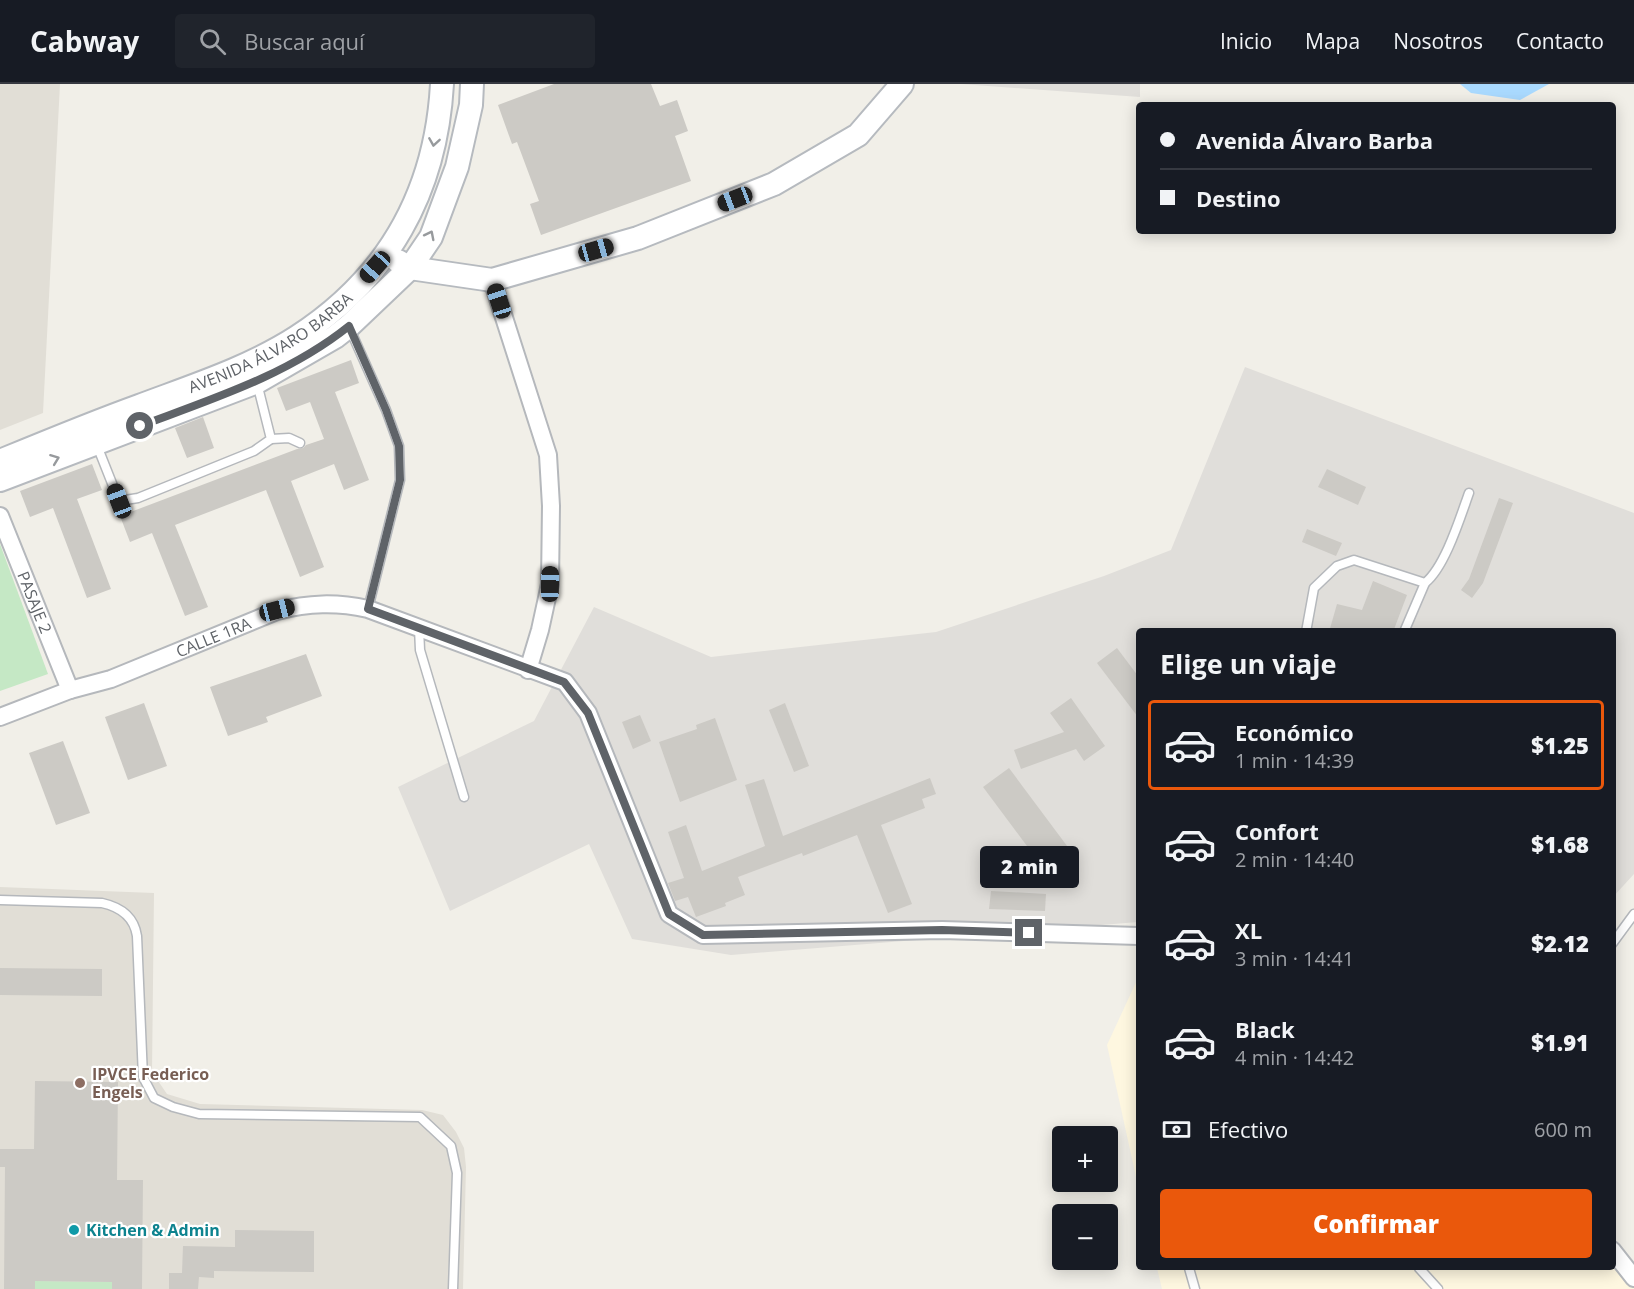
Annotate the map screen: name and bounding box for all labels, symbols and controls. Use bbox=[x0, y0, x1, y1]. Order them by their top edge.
search box bbox=[175, 14, 595, 68]
text: Cabway bbox=[30, 22, 139, 60]
icon: search bbox=[196, 25, 229, 58]
text: Buscar aquí bbox=[244, 26, 365, 56]
text: Inicio bbox=[1220, 27, 1272, 55]
text: Mapa bbox=[1305, 27, 1360, 55]
text: Nosotros bbox=[1393, 27, 1483, 55]
text: Contacto bbox=[1516, 27, 1604, 55]
text: Avenida Álvaro Barba bbox=[1196, 125, 1433, 155]
one-way arrow bbox=[428, 137, 441, 147]
text: Destino bbox=[1196, 183, 1281, 213]
car bbox=[715, 184, 755, 214]
one-way arrow bbox=[423, 231, 435, 242]
car bbox=[576, 236, 616, 264]
car bbox=[356, 248, 394, 286]
car bbox=[485, 281, 513, 321]
street label: AVENIDA ÁLVARO BARBA bbox=[185, 287, 358, 398]
route start bbox=[126, 412, 153, 439]
one-way arrow bbox=[48, 454, 59, 466]
car bbox=[104, 481, 134, 521]
car bbox=[541, 566, 559, 602]
street label: PASAJE 2 bbox=[12, 568, 57, 637]
car bbox=[257, 597, 297, 623]
street label: CALLE 1RA bbox=[172, 612, 255, 662]
text: Elige un viaje bbox=[1160, 645, 1336, 682]
text: Económico bbox=[1235, 717, 1354, 747]
icon: car bbox=[1163, 718, 1217, 772]
text: $1.25 bbox=[1531, 730, 1589, 760]
text: 1 min · 14:39 bbox=[1235, 747, 1354, 774]
text: Confort bbox=[1235, 816, 1319, 846]
icon: car bbox=[1163, 817, 1217, 871]
text: $1.68 bbox=[1531, 829, 1589, 859]
callout: 2 min bbox=[980, 846, 1078, 888]
text: 2 min · 14:40 bbox=[1235, 846, 1354, 873]
text: 2 min bbox=[1001, 853, 1058, 880]
text: XL bbox=[1235, 915, 1262, 945]
icon: car bbox=[1163, 916, 1217, 970]
route end bbox=[1015, 919, 1042, 946]
text: $2.12 bbox=[1531, 928, 1589, 958]
text: 3 min · 14:41 bbox=[1235, 945, 1354, 972]
text: Black bbox=[1235, 1014, 1295, 1044]
icon: car bbox=[1163, 1015, 1217, 1069]
text: $1.91 bbox=[1531, 1027, 1589, 1057]
text: 4 min · 14:42 bbox=[1235, 1044, 1354, 1071]
place label: IPVCE Federico Engels bbox=[92, 1063, 209, 1103]
marker: IPVCE Federico Engels bbox=[73, 1076, 87, 1090]
icon: cash bbox=[1160, 1113, 1193, 1146]
text: Efectivo bbox=[1208, 1114, 1288, 1144]
text: 600 m bbox=[1534, 1116, 1592, 1143]
map controls bbox=[1052, 1126, 1118, 1270]
button: + bbox=[1052, 1126, 1118, 1192]
button: Confirmar bbox=[1160, 1189, 1592, 1258]
button: − bbox=[1052, 1204, 1118, 1270]
place label: Kitchen & Admin bbox=[86, 1219, 220, 1241]
marker: Kitchen & Admin bbox=[67, 1223, 81, 1237]

